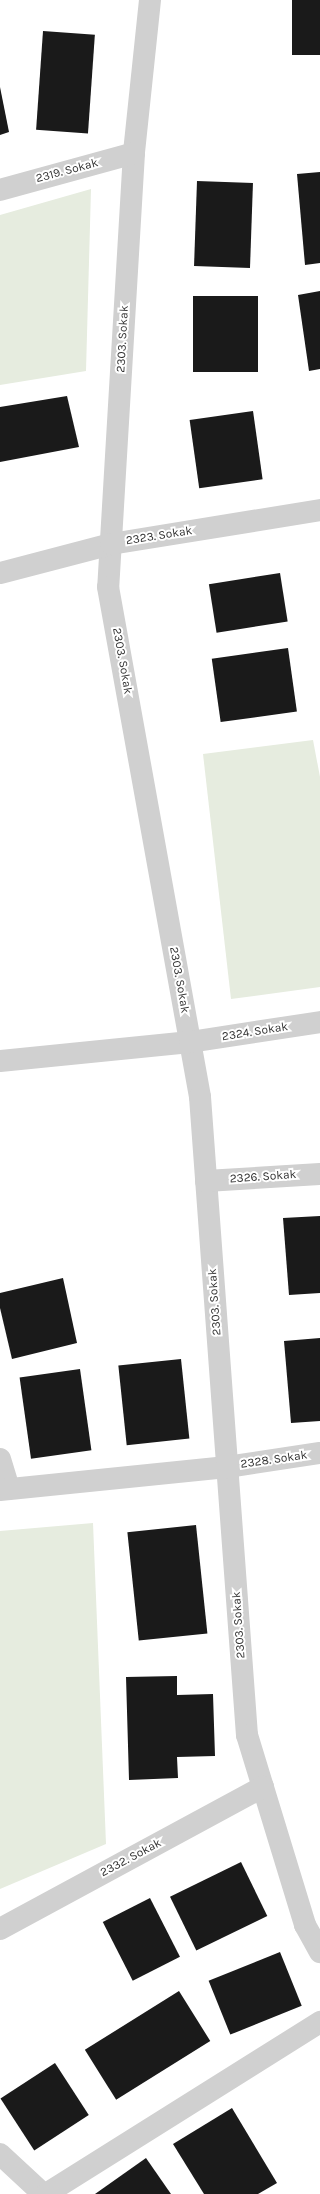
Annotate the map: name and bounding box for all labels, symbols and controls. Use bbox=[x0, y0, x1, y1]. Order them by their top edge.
street label: 2319. Sokak bbox=[34, 156, 100, 186]
street label: 2303. Sokak bbox=[114, 305, 132, 373]
street label: 2323. Sokak bbox=[125, 524, 193, 548]
street label: 2303. Sokak bbox=[109, 627, 135, 695]
street label: 2303. Sokak bbox=[166, 946, 192, 1014]
street label: 2324. Sokak bbox=[221, 1020, 289, 1044]
street label: 2326. Sokak bbox=[229, 1167, 297, 1187]
street label: 2303. Sokak bbox=[205, 1268, 225, 1336]
street label: 2328. Sokak bbox=[240, 1448, 308, 1472]
street label: 2303. Sokak bbox=[229, 1591, 249, 1659]
street label: 2332. Sokak bbox=[98, 1836, 164, 1880]

